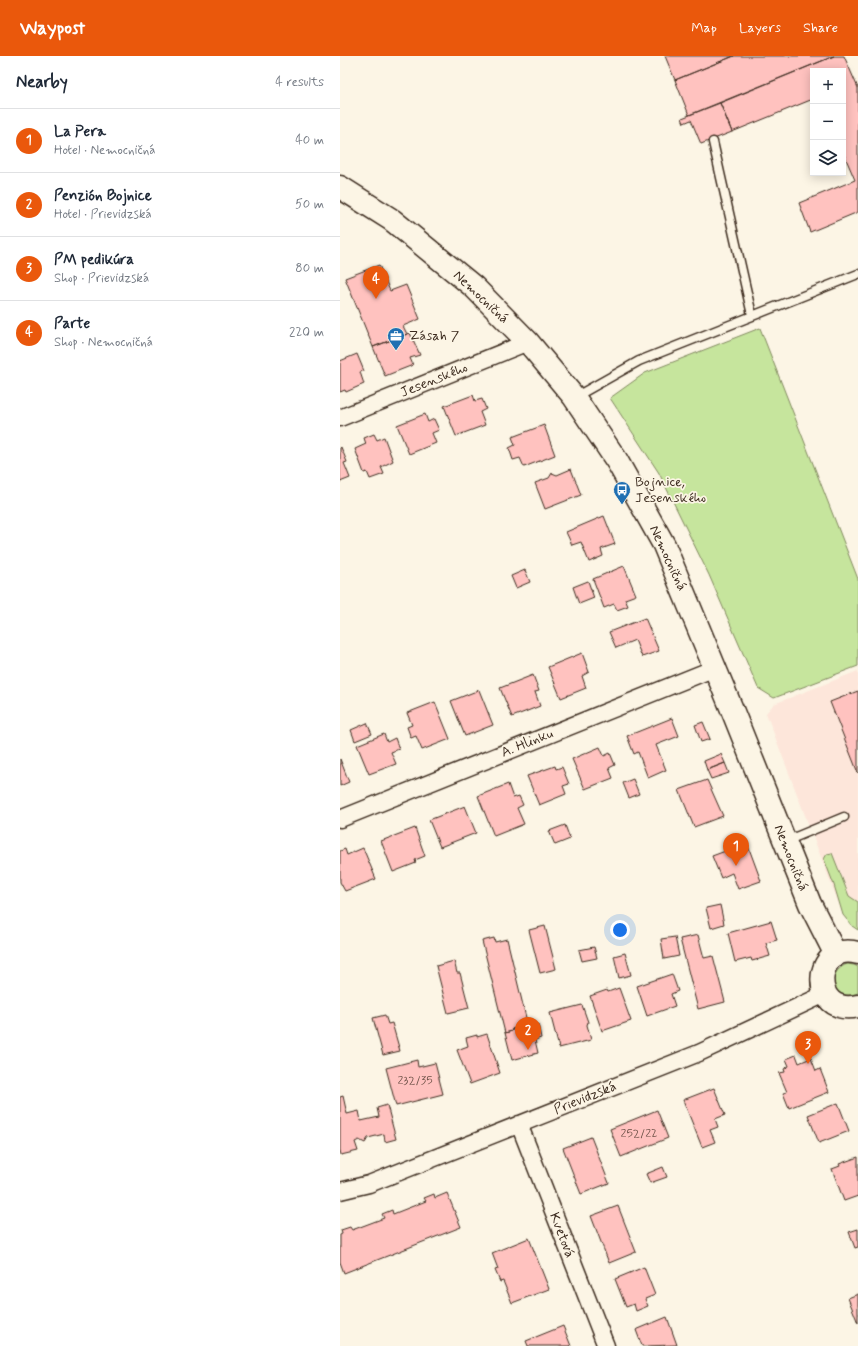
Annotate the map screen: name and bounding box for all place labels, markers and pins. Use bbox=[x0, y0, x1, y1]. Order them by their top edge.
pin: 4 bbox=[363, 266, 389, 299]
office icon: Zásah 7 bbox=[386, 326, 406, 351]
place label: Zásah 7 bbox=[409, 327, 460, 345]
place label: Bojnice, Jesenského bbox=[635, 473, 706, 507]
bus stop icon: Bojnice, Jesenského bbox=[612, 480, 632, 505]
pin: 1 bbox=[723, 833, 749, 866]
pin: 2 bbox=[515, 1017, 541, 1050]
pin: 3 bbox=[795, 1031, 821, 1064]

